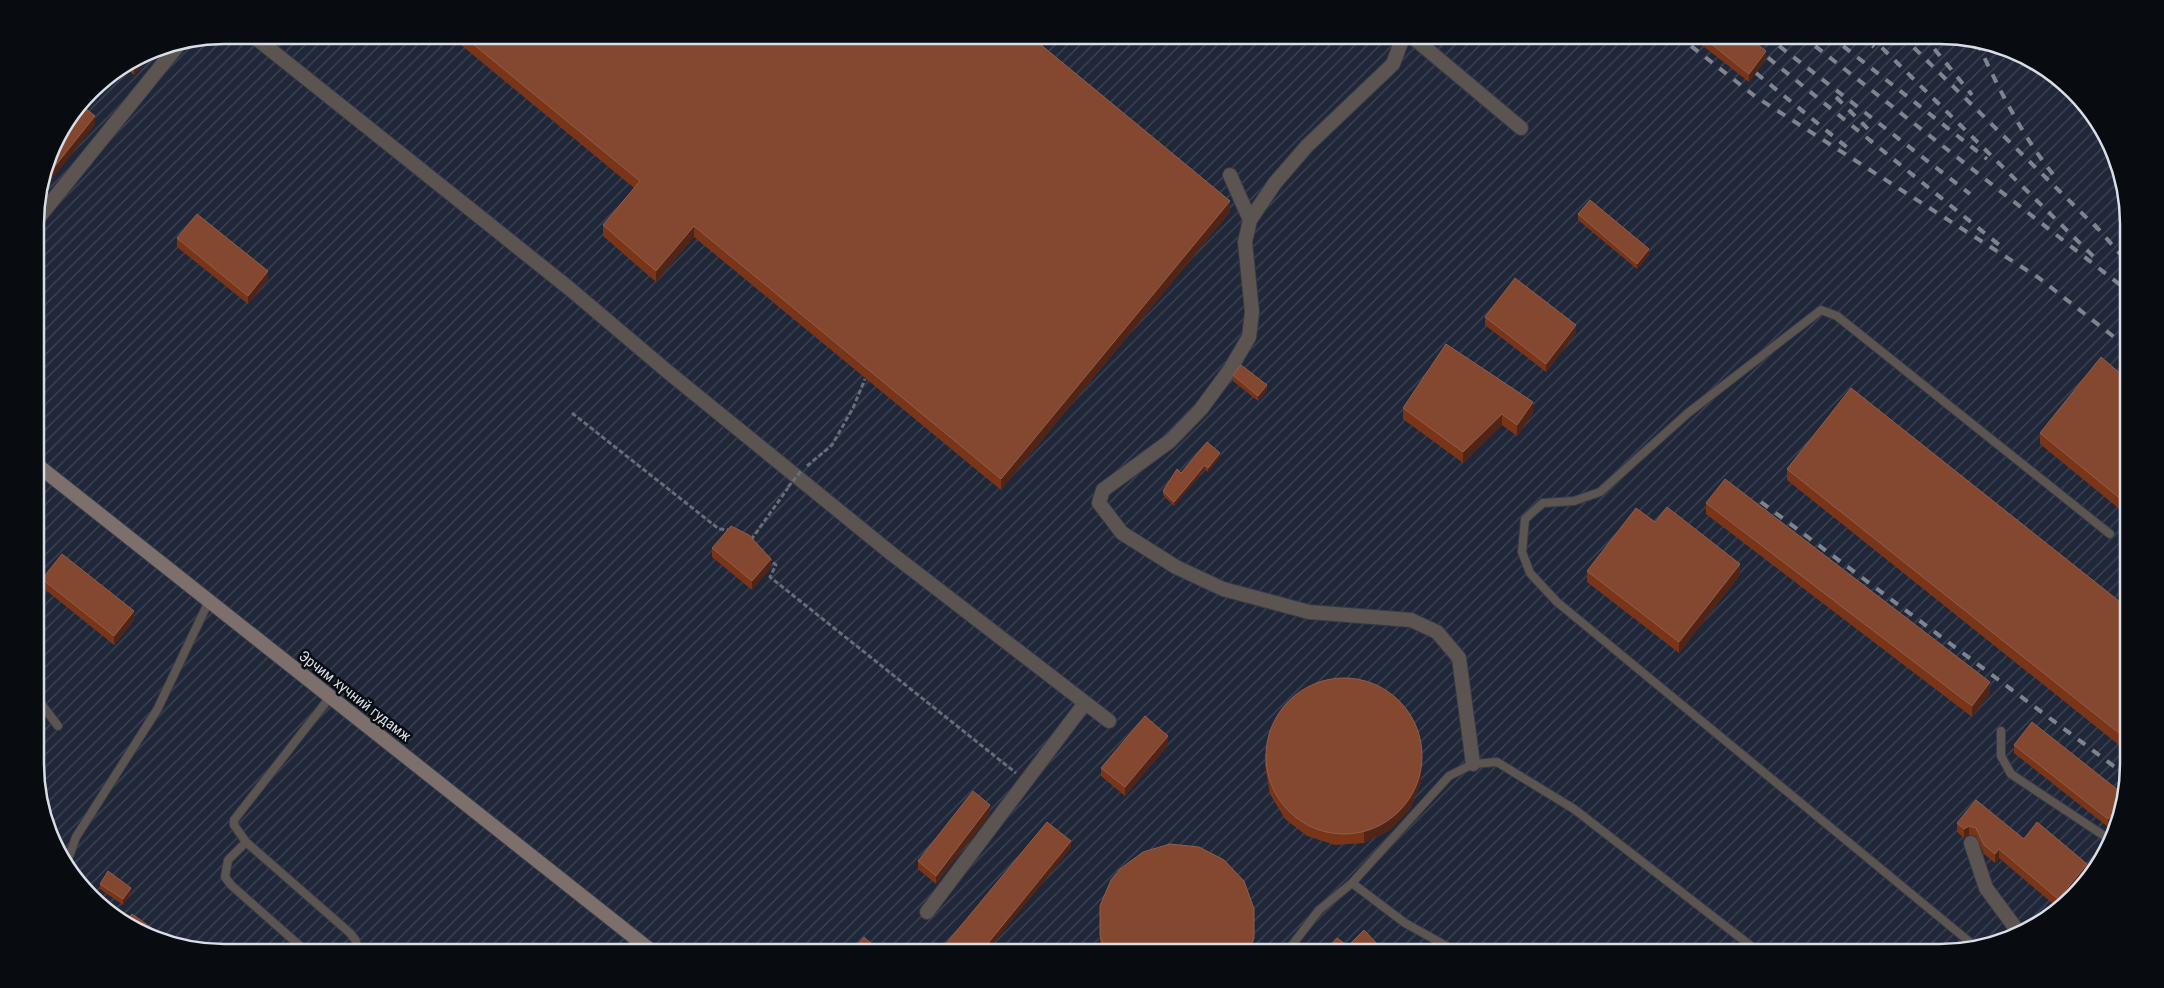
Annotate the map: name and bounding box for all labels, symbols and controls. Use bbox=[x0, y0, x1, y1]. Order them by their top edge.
street label: Эрчим хүчний гудамж bbox=[295, 647, 415, 745]

